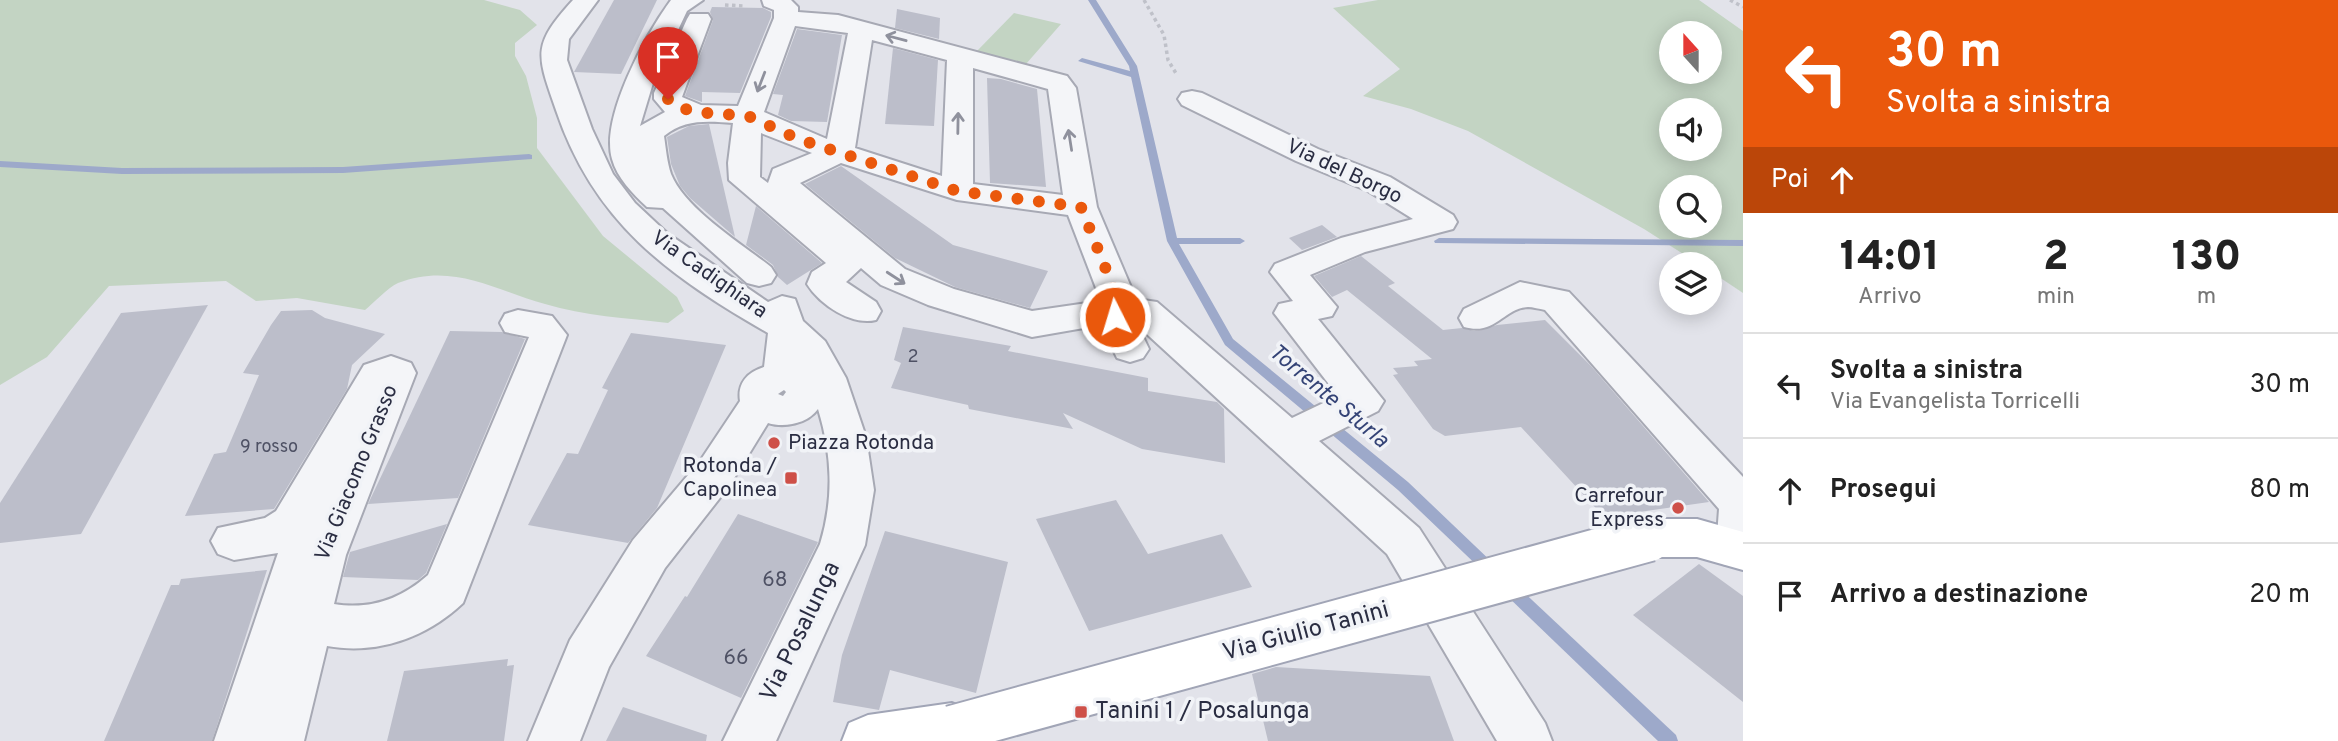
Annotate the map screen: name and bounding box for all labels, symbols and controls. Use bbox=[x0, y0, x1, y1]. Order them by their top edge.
north arrow bbox=[1659, 21, 1722, 84]
map controls bbox=[1659, 21, 1722, 315]
text: 30 m bbox=[1886, 23, 2002, 85]
pin bbox=[638, 27, 698, 99]
icon: left bbox=[1771, 28, 1862, 119]
one-way arrow bbox=[885, 31, 907, 44]
icon: arrive bbox=[649, 38, 687, 76]
one-way arrow bbox=[754, 70, 767, 92]
text: Svolta a sinistra bbox=[1886, 84, 2111, 124]
button: sound bbox=[1659, 98, 1722, 161]
one-way arrow bbox=[952, 112, 965, 135]
one-way arrow bbox=[1063, 129, 1076, 152]
street label: Via del Borgo bbox=[1282, 133, 1406, 211]
icon: ahead bbox=[1823, 161, 1861, 199]
text: Poi bbox=[1771, 164, 1809, 197]
button: search bbox=[1659, 175, 1722, 238]
street label: Via Cadighiara bbox=[645, 225, 773, 325]
text: 14:01 bbox=[1840, 232, 1940, 285]
text: 2 bbox=[2043, 232, 2069, 285]
text: 130 bbox=[2172, 232, 2241, 285]
button: layers bbox=[1659, 252, 1722, 315]
one-way arrow bbox=[886, 271, 906, 285]
position arrow bbox=[1078, 280, 1152, 354]
text: Arrivo bbox=[1858, 283, 1922, 312]
text: min bbox=[2037, 283, 2075, 312]
text: m bbox=[2197, 283, 2216, 312]
water label: Torrente Sturla bbox=[1262, 338, 1394, 456]
house number: 2 bbox=[907, 346, 919, 369]
text: Svolta a sinistra bbox=[1830, 355, 2023, 388]
icon: left bbox=[1771, 367, 1809, 405]
text: 30 m bbox=[2250, 369, 2310, 402]
street label: Via Giacomo Grasso bbox=[309, 381, 405, 565]
text: Via Evangelista Torricelli bbox=[1830, 388, 2080, 417]
place label: Piazza Rotonda bbox=[788, 430, 934, 457]
marker: Piazza Rotonda bbox=[766, 435, 782, 451]
house number: 9 rosso bbox=[240, 436, 298, 459]
place label: Rotonda / Capolinea bbox=[683, 453, 777, 504]
marker: Rotonda / Capolinea bbox=[783, 470, 799, 486]
icon: ahead bbox=[1771, 472, 1809, 510]
text: Prosegui bbox=[1830, 474, 1937, 507]
text: 80 m bbox=[2250, 474, 2310, 507]
place label: Carrefour Express bbox=[1574, 483, 1664, 534]
marker: Carrefour Express bbox=[1670, 500, 1686, 516]
street label: Via Posalunga bbox=[754, 557, 848, 707]
house number: 68 bbox=[762, 567, 788, 594]
icon: arrive bbox=[1771, 577, 1809, 615]
text: Arrivo a destinazione bbox=[1830, 579, 2088, 612]
text: 20 m bbox=[2249, 579, 2310, 612]
street label: Via Giulio Tanini bbox=[1219, 595, 1393, 669]
house number: 66 bbox=[723, 645, 749, 672]
place label: Tanini 1 / Posalunga bbox=[1095, 697, 1309, 727]
marker: Tanini 1 / Posalunga bbox=[1073, 704, 1089, 720]

